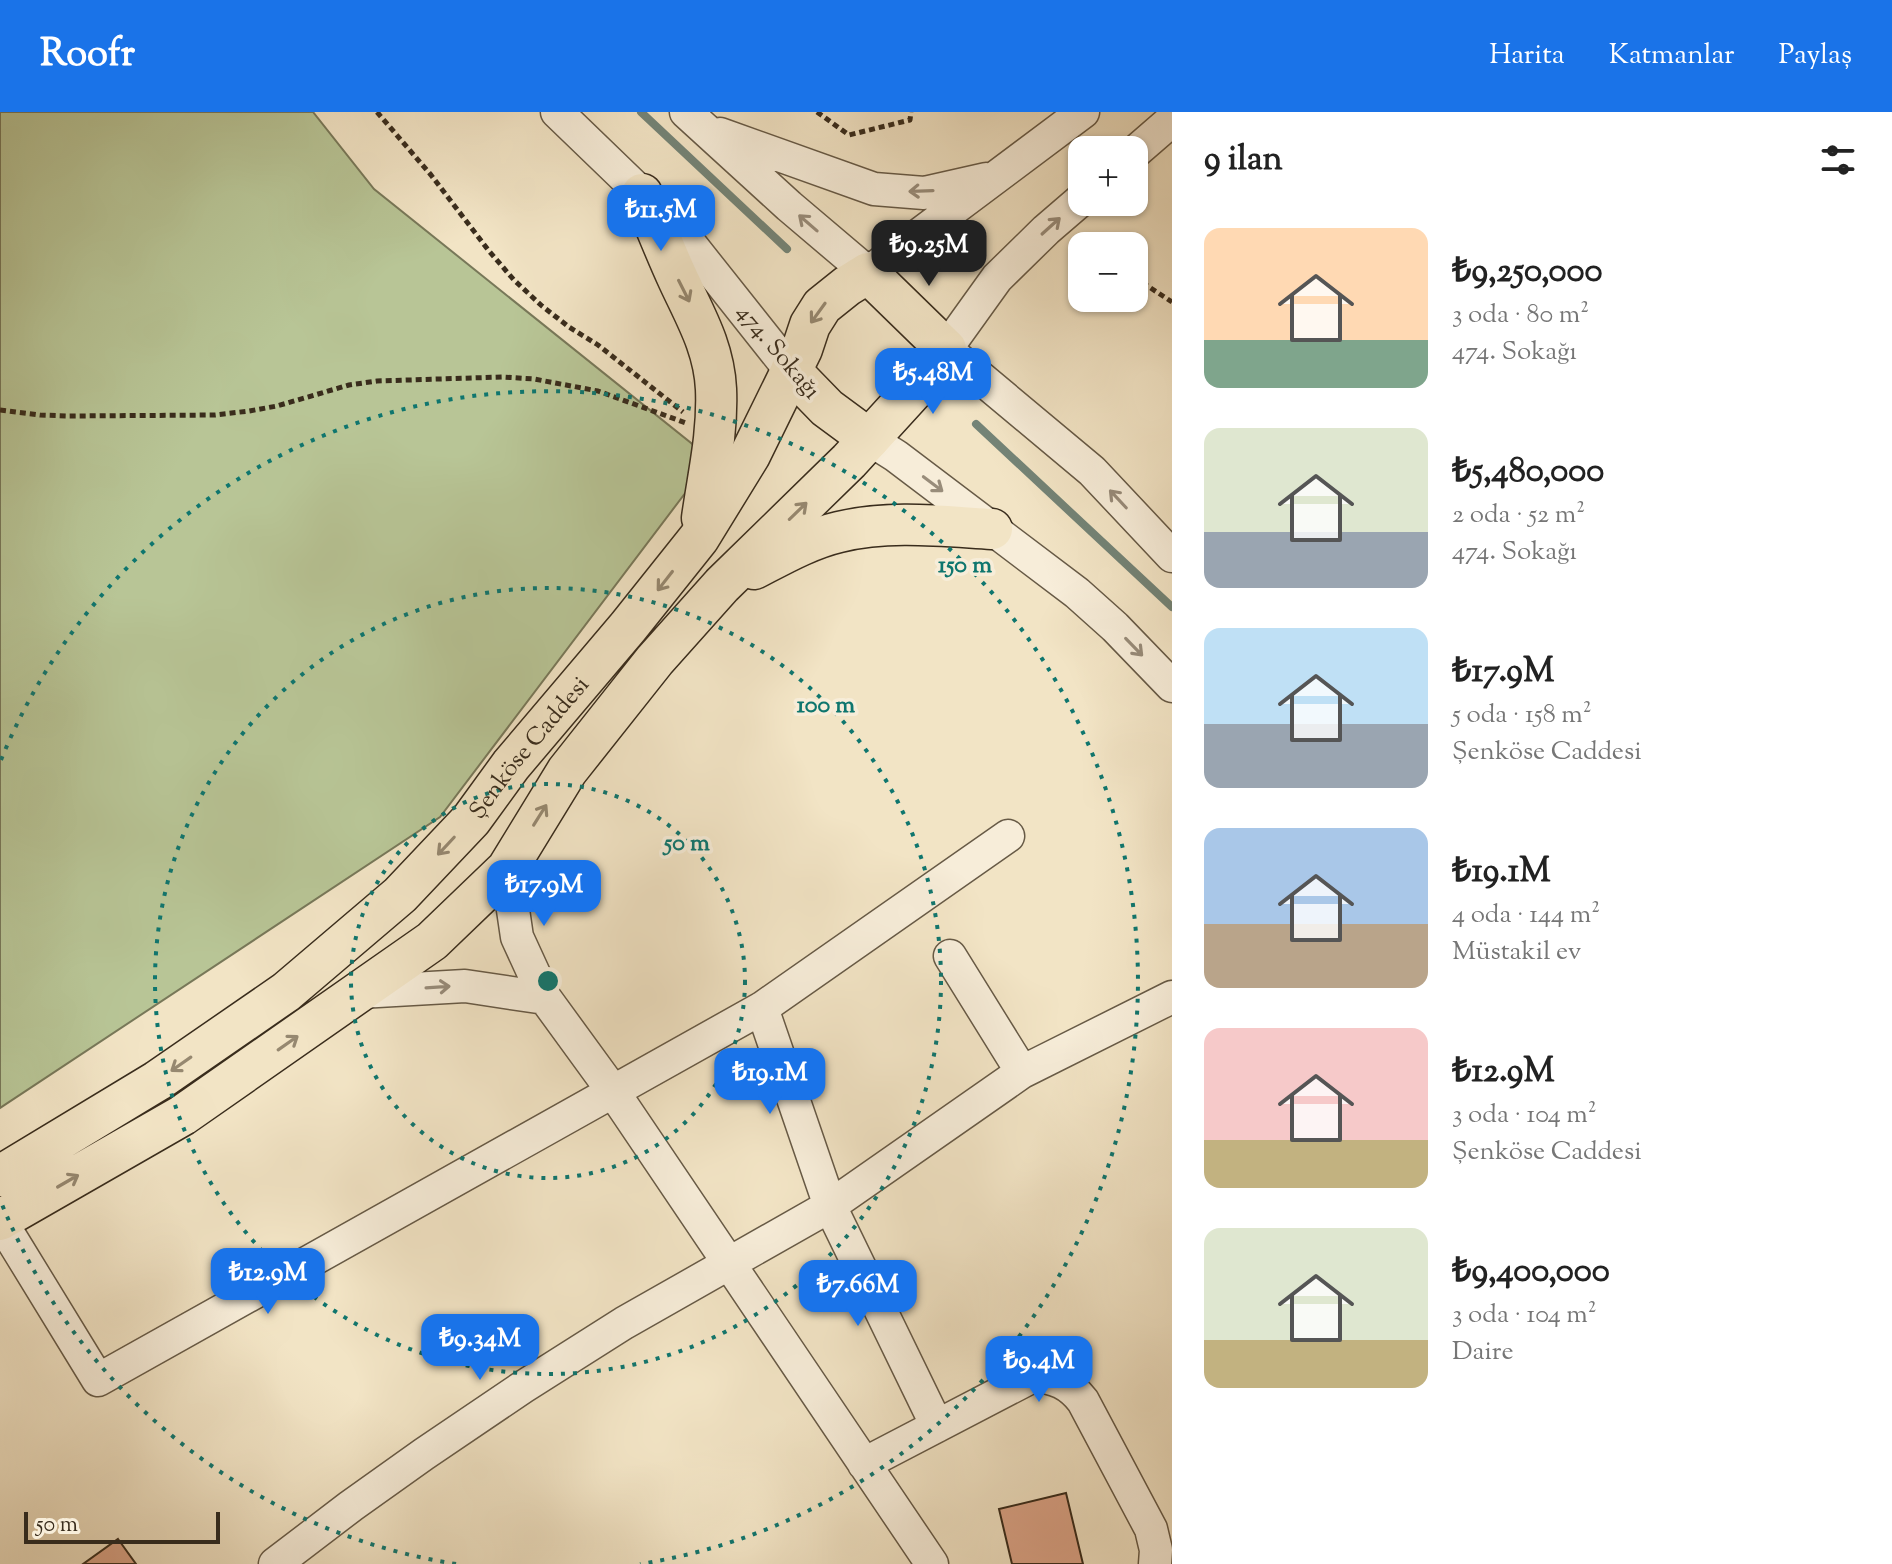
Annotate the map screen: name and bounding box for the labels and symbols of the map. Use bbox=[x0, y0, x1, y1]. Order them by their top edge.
one-way arrow bbox=[908, 184, 935, 199]
pin: ₺11.5M bbox=[596, 185, 726, 253]
one-way arrow bbox=[799, 214, 819, 232]
one-way arrow bbox=[1040, 217, 1061, 236]
pin: ₺9.25M bbox=[864, 220, 994, 288]
one-way arrow bbox=[677, 279, 692, 303]
street label: 474. Sokağı bbox=[727, 297, 828, 408]
one-way arrow bbox=[810, 302, 827, 324]
pin: ₺5.48M bbox=[868, 348, 998, 416]
one-way arrow bbox=[921, 475, 943, 492]
one-way arrow bbox=[1109, 489, 1128, 509]
one-way arrow bbox=[788, 501, 808, 520]
text: 150 m bbox=[938, 549, 992, 583]
one-way arrow bbox=[656, 570, 673, 591]
one-way arrow bbox=[1125, 637, 1144, 657]
street label: Şenköse Caddesi bbox=[462, 669, 598, 827]
text: 100 m bbox=[797, 689, 855, 723]
one-way arrow bbox=[532, 804, 548, 827]
text: 50 m bbox=[662, 827, 710, 861]
one-way arrow bbox=[438, 836, 456, 856]
pin: ₺17.9M bbox=[479, 860, 609, 928]
centre of rings bbox=[534, 967, 562, 995]
one-way arrow bbox=[424, 979, 451, 994]
one-way arrow bbox=[276, 1035, 298, 1051]
pin: ₺19.1M bbox=[705, 1048, 835, 1116]
one-way arrow bbox=[171, 1056, 193, 1072]
one-way arrow bbox=[56, 1173, 79, 1189]
pin: ₺12.9M bbox=[203, 1248, 333, 1316]
pin: ₺7.66M bbox=[793, 1260, 923, 1328]
pin: ₺9.34M bbox=[415, 1314, 545, 1382]
pin: ₺9.4M bbox=[983, 1336, 1095, 1404]
scale bar bbox=[24, 1508, 220, 1544]

